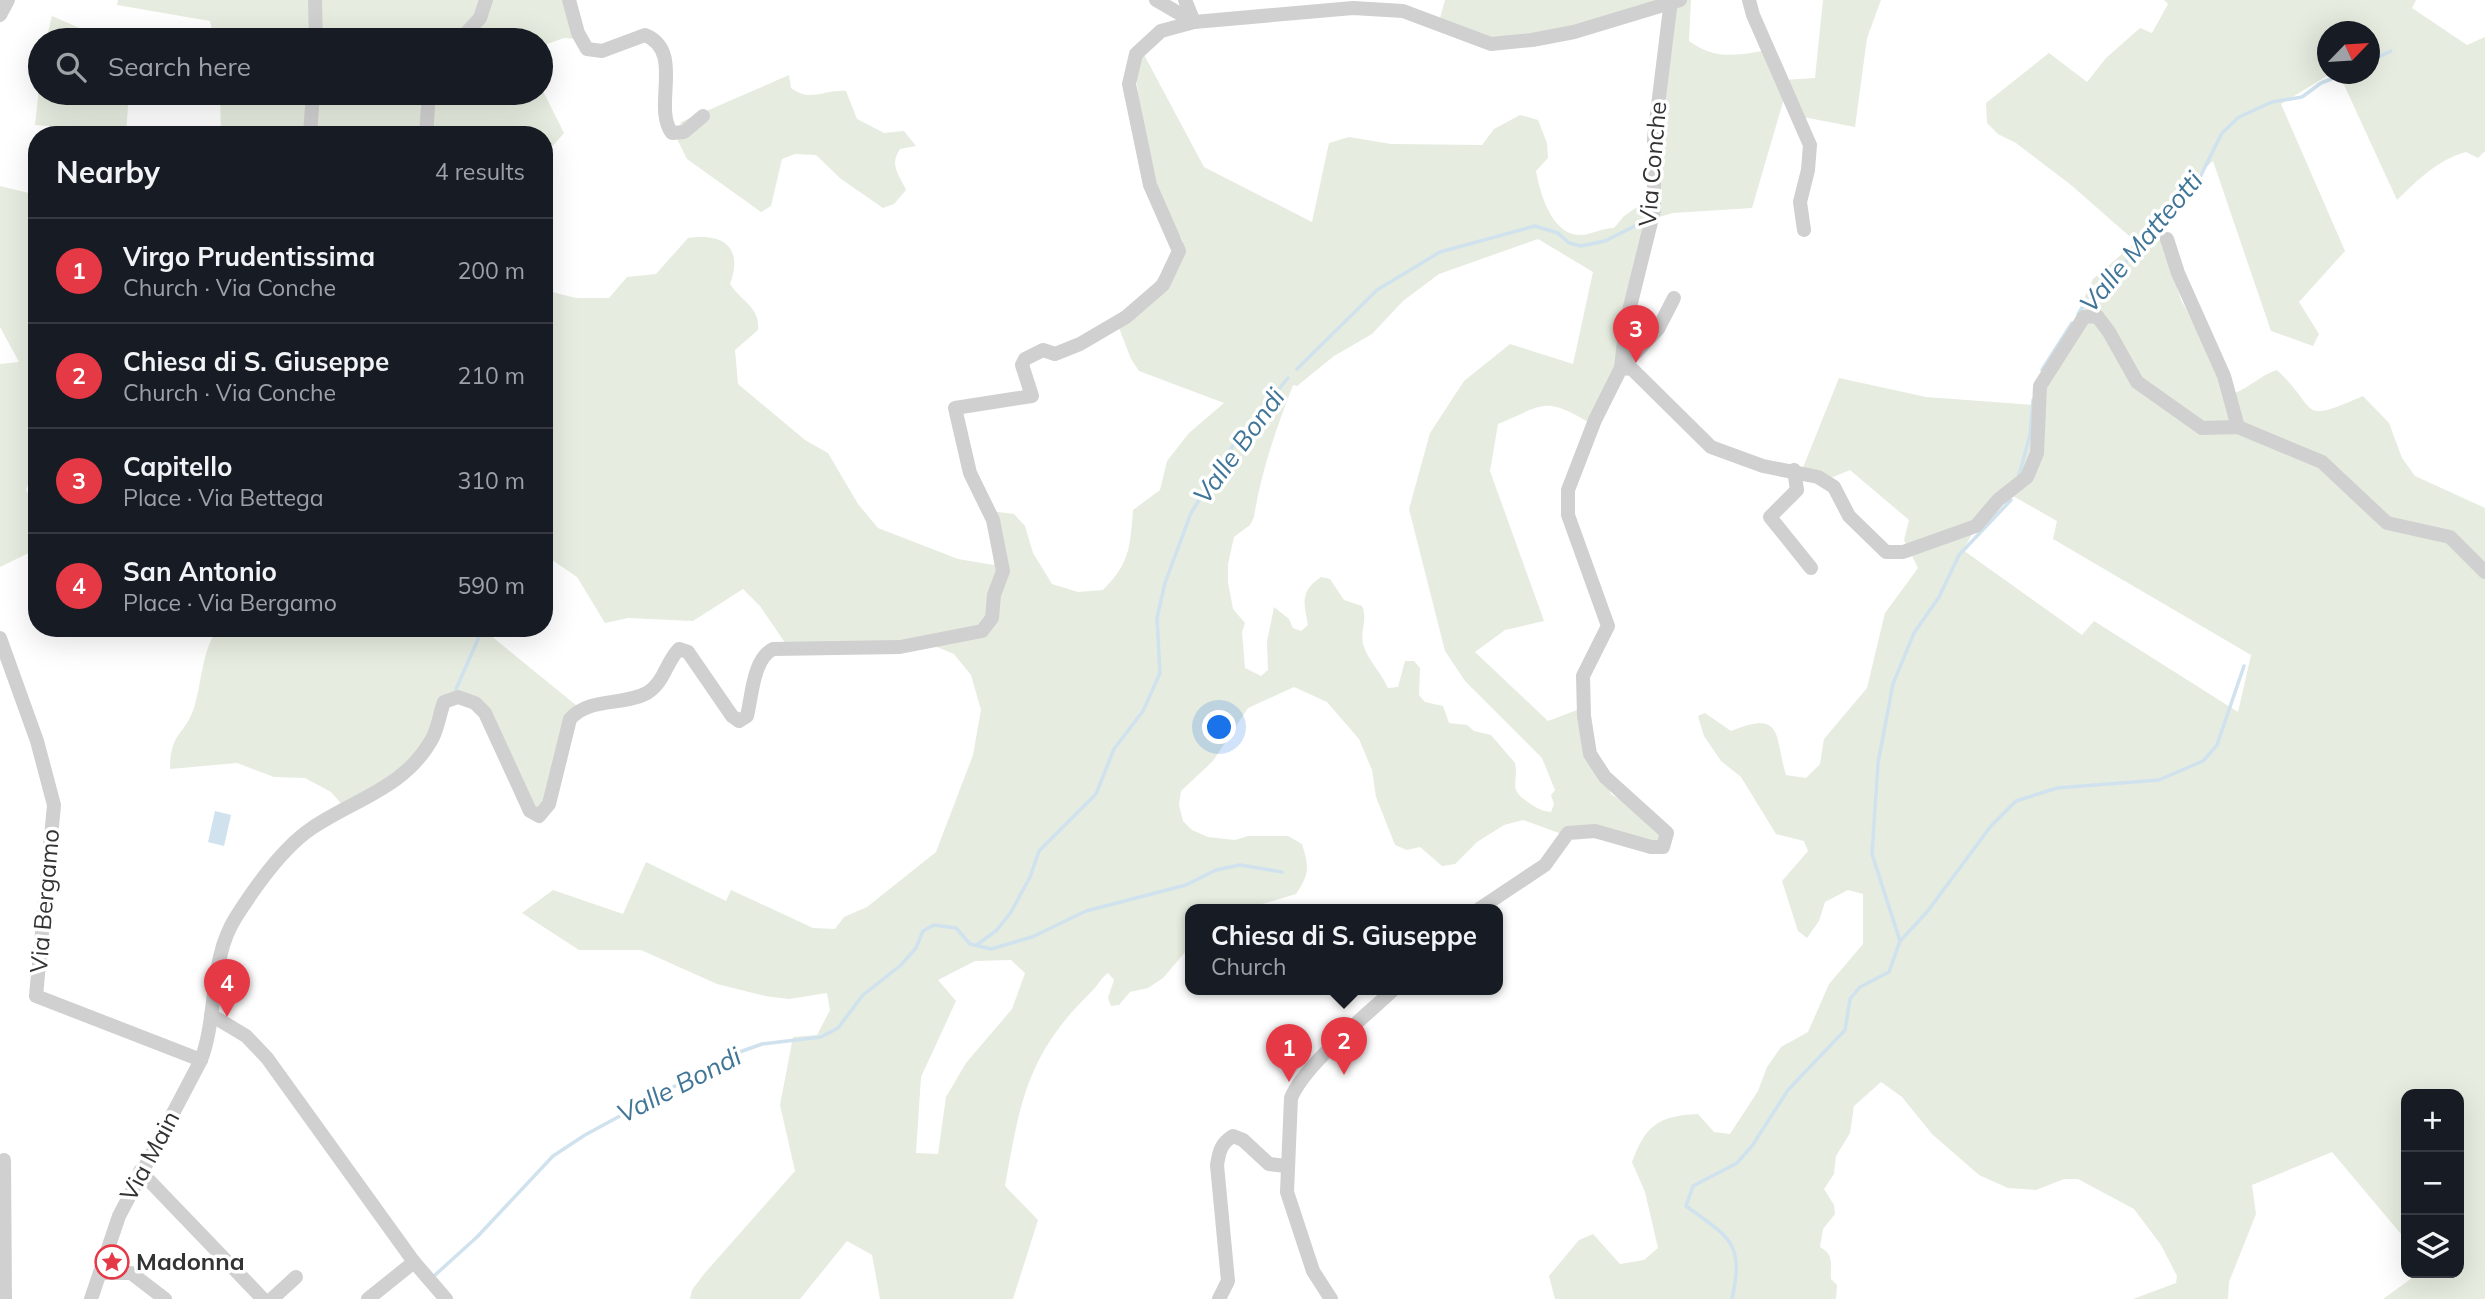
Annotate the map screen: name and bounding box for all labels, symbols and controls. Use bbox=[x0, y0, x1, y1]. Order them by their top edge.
north arrow bbox=[2317, 21, 2380, 84]
search box bbox=[28, 28, 553, 105]
icon: search bbox=[52, 48, 90, 86]
text: Search here bbox=[108, 50, 251, 83]
street label: Via Conche bbox=[1632, 100, 1672, 228]
text: Nearby bbox=[56, 153, 160, 191]
text: 4 results bbox=[435, 157, 525, 186]
water label: Valle Matteotti bbox=[2072, 164, 2210, 319]
text: Virgo Prudentissima bbox=[123, 240, 375, 273]
text: 1 bbox=[72, 256, 86, 285]
text: 200 m bbox=[457, 256, 525, 285]
text: Church · Via Conche bbox=[123, 273, 336, 302]
pin: 3 bbox=[1613, 305, 1659, 363]
text: Chiesa di S. Giuseppe bbox=[123, 345, 389, 378]
text: 2 bbox=[72, 361, 86, 390]
text: 210 m bbox=[457, 361, 525, 390]
text: Church · Via Conche bbox=[123, 378, 336, 407]
water label: Valle Bondi bbox=[1186, 381, 1292, 510]
text: Capitello bbox=[123, 450, 232, 483]
text: 3 bbox=[72, 466, 86, 495]
text: 310 m bbox=[457, 466, 525, 495]
text: Place · Via Bettega bbox=[123, 483, 324, 512]
text: San Antonio bbox=[123, 555, 277, 588]
text: 4 bbox=[72, 571, 86, 600]
text: 590 m bbox=[457, 571, 525, 600]
text: Place · Via Bergamo bbox=[123, 588, 337, 617]
your location bbox=[1202, 710, 1236, 744]
street label: Via Bergamo bbox=[23, 828, 65, 974]
popup bbox=[1185, 904, 1503, 995]
text: Chiesa di S. Giuseppe bbox=[1211, 919, 1477, 952]
text: Church bbox=[1211, 952, 1286, 981]
pin: 4 bbox=[204, 959, 250, 1017]
pin: 2 bbox=[1321, 1017, 1367, 1075]
pin: 1 bbox=[1266, 1024, 1312, 1082]
water label: Valle Bondi bbox=[611, 1039, 747, 1130]
map controls bbox=[2401, 1089, 2464, 1278]
button: + bbox=[2401, 1089, 2464, 1152]
street label: Via Main bbox=[113, 1105, 185, 1206]
button: − bbox=[2401, 1152, 2464, 1215]
button: layers bbox=[2401, 1215, 2464, 1278]
place icon: Madonna bbox=[93, 1243, 131, 1281]
place label: Madonna bbox=[136, 1246, 245, 1276]

